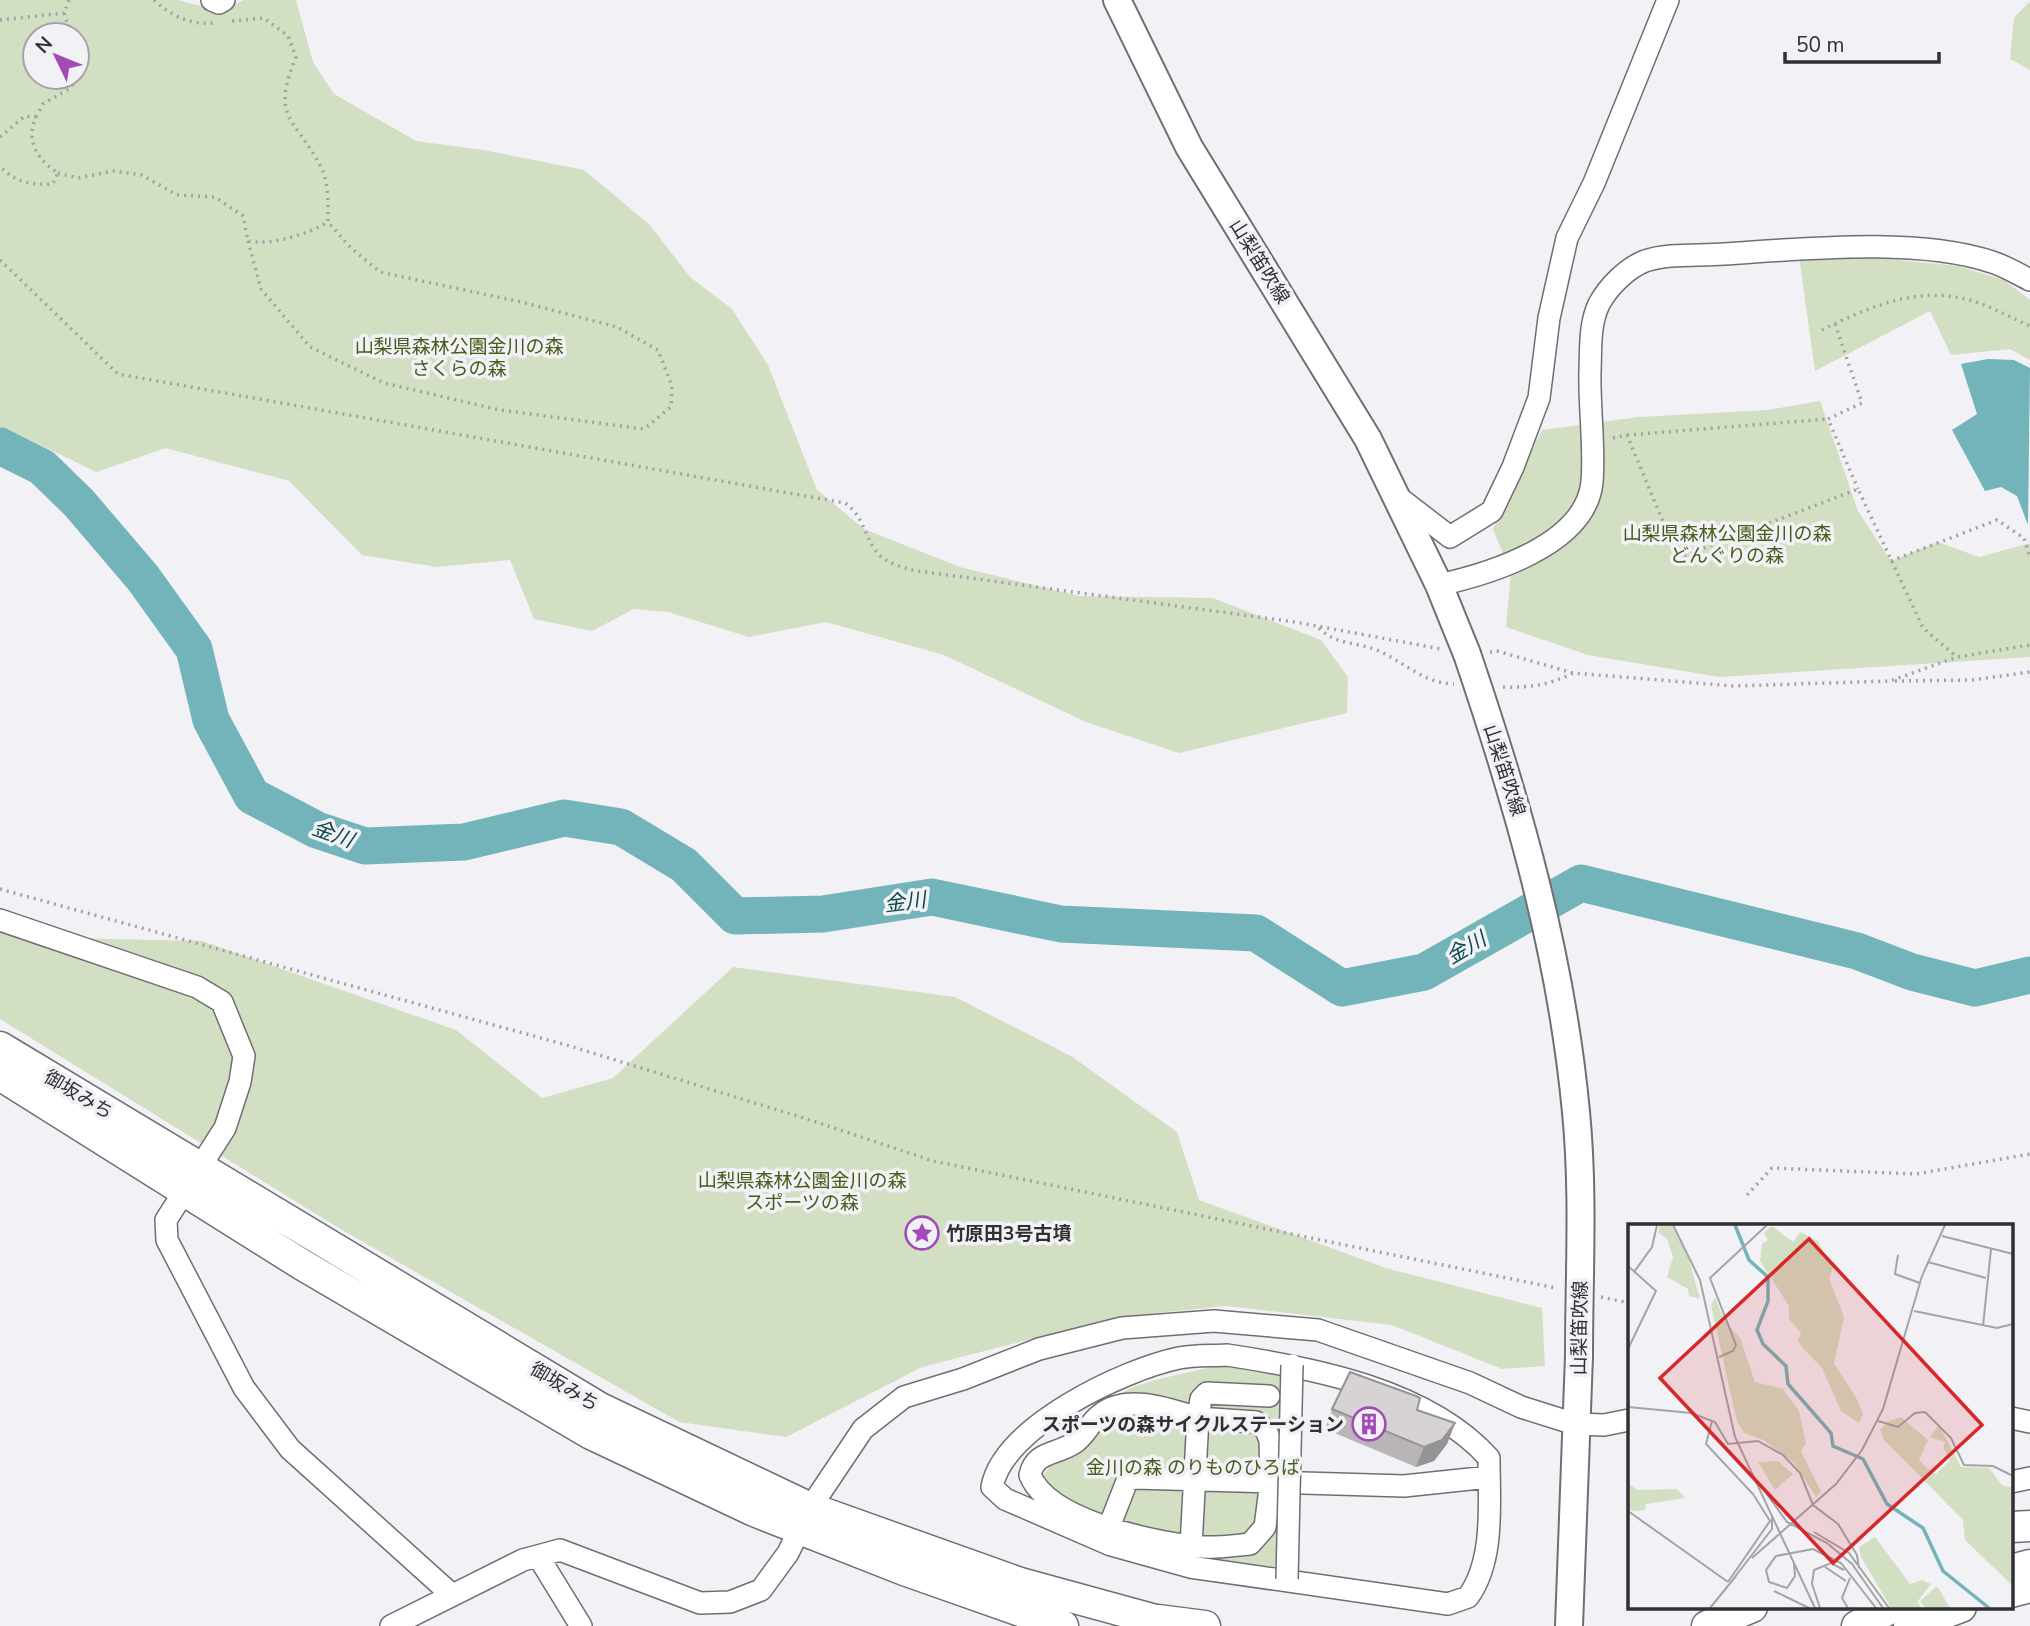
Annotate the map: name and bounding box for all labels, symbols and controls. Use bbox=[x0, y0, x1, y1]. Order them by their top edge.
north arrow bbox=[21, 21, 91, 91]
scale bar bbox=[1785, 21, 1939, 65]
text: N bbox=[30, 31, 59, 59]
text: 50 m bbox=[1796, 31, 1845, 59]
street label: 山梨笛吹線 bbox=[1223, 214, 1295, 309]
park label: 山梨県森林公園金川の森 さくらの森 bbox=[354, 334, 564, 382]
park label: 山梨県森林公園金川の森 どんぐりの森 bbox=[1622, 521, 1832, 569]
street label: 山梨笛吹線 bbox=[1477, 721, 1531, 820]
water label: 金川 bbox=[308, 814, 359, 855]
water label: 金川 bbox=[882, 885, 930, 918]
water label: 金川 bbox=[1441, 924, 1493, 971]
street label: 御坂みち bbox=[39, 1064, 118, 1126]
park label: 山梨県森林公園金川の森 スポーツの森 bbox=[697, 1168, 907, 1216]
place icon: 竹原田3号古墳 bbox=[903, 1214, 941, 1252]
place label: 竹原田3号古墳 bbox=[946, 1221, 1071, 1247]
inset map bbox=[1628, 1224, 2012, 1608]
street label: 山梨笛吹線 bbox=[1566, 1280, 1594, 1376]
street label: 御坂みち bbox=[525, 1356, 604, 1418]
building icon: スポーツの森サイクルステーション bbox=[1350, 1405, 1388, 1443]
place label: スポーツの森サイクルステーション bbox=[1042, 1412, 1344, 1438]
park label: 金川の森 のりものひろば bbox=[1086, 1455, 1300, 1481]

